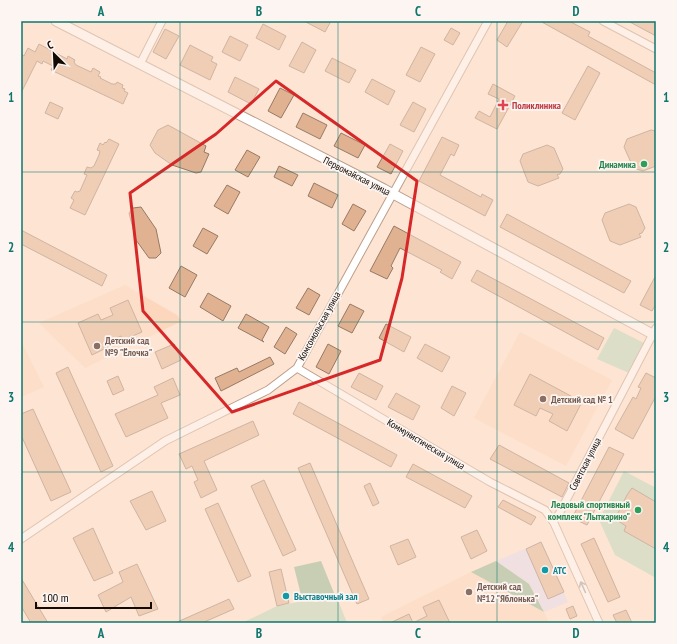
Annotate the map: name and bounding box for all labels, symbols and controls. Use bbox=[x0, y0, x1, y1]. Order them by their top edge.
text: A bbox=[97, 3, 105, 20]
text: B bbox=[256, 3, 262, 20]
text: C bbox=[415, 3, 421, 20]
text: D bbox=[573, 3, 580, 20]
north arrow bbox=[34, 34, 74, 74]
text: С bbox=[45, 37, 55, 52]
text: 1 bbox=[8, 89, 14, 106]
text: 1 bbox=[663, 89, 669, 106]
marker: Поликлиника bbox=[497, 99, 509, 111]
place label: Поликлиника bbox=[512, 99, 561, 112]
street label: Первомайская улица bbox=[321, 154, 393, 198]
place label: Динамика bbox=[599, 158, 636, 171]
marker: Динамика bbox=[639, 159, 649, 169]
text: 2 bbox=[8, 239, 14, 256]
text: 2 bbox=[663, 239, 669, 256]
street label: Комсомольская улица bbox=[295, 289, 343, 363]
place label: Детский сад №9 "Ёлочка" bbox=[105, 334, 153, 359]
marker: Детский сад №9 "Ёлочка" bbox=[92, 341, 102, 351]
text: 3 bbox=[8, 389, 14, 406]
text: 3 bbox=[663, 389, 669, 406]
place label: Детский сад № 1 bbox=[551, 393, 613, 406]
marker: Детский сад № 1 bbox=[538, 394, 548, 404]
street label: Коммунистическая улица bbox=[385, 416, 467, 472]
street label: Советская улица bbox=[566, 435, 604, 493]
place label: Ледовый спортивный комплекс "Лыткарино" bbox=[548, 498, 630, 523]
marker: Ледовый спортивный комплекс "Лыткарино" bbox=[633, 505, 643, 515]
text: 4 bbox=[8, 539, 15, 556]
text: 4 bbox=[663, 539, 670, 556]
place label: АТС bbox=[552, 564, 567, 577]
marker: АТС bbox=[540, 565, 550, 575]
place label: Детский сад №12 "Яблонька" bbox=[477, 580, 539, 605]
one-way arrow bbox=[579, 582, 586, 594]
scale bar bbox=[36, 584, 151, 610]
marker: Детский сад №12 "Яблонька" bbox=[464, 587, 474, 597]
text: 100 m bbox=[42, 590, 69, 605]
place label: Выставочный зал bbox=[294, 590, 358, 603]
marker: Выставочный зал bbox=[281, 591, 291, 601]
text: A bbox=[97, 625, 105, 642]
text: B bbox=[256, 625, 262, 642]
text: C bbox=[415, 625, 421, 642]
text: D bbox=[573, 625, 580, 642]

